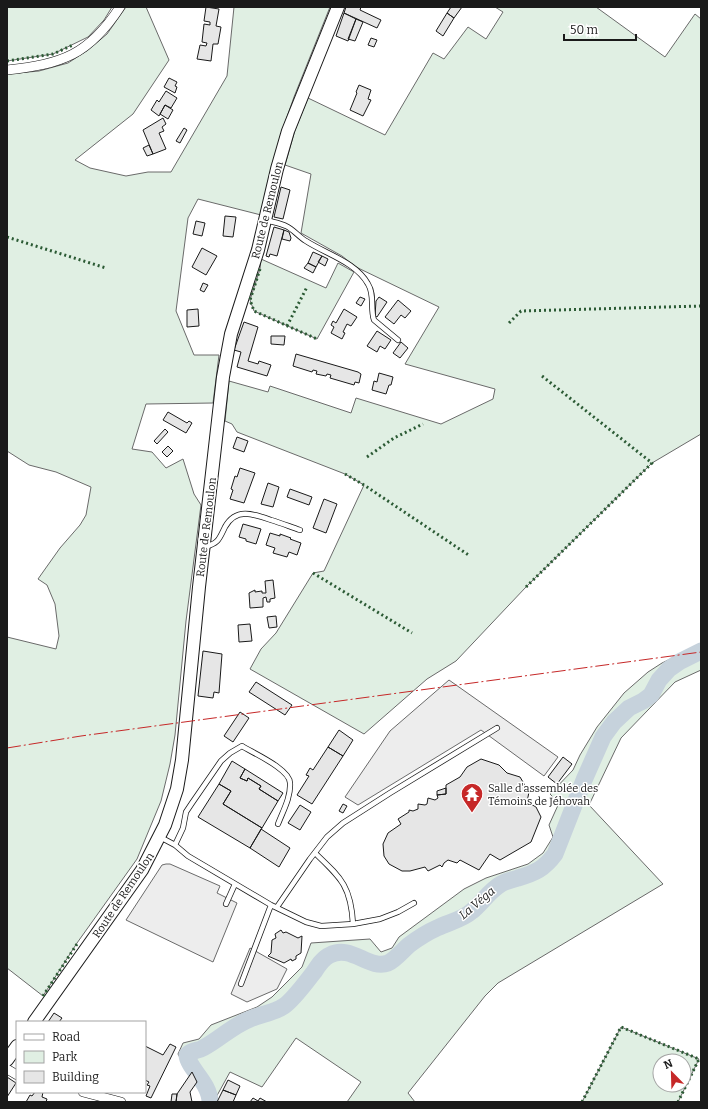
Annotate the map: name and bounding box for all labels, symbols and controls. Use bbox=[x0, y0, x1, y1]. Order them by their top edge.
scale bar bbox=[564, 16, 636, 42]
text: 50 m bbox=[570, 23, 599, 37]
street label: Route de Remoulon bbox=[249, 160, 286, 260]
street label: Route de Remoulon bbox=[194, 477, 219, 578]
temple icon: Salle d'assemblée des Témoins de Jéhovah bbox=[459, 781, 485, 814]
place label: Salle d'assemblée des Témoins de Jéhovah bbox=[488, 782, 598, 808]
street label: Route de Remoulon bbox=[90, 850, 157, 940]
water label: La Véga bbox=[456, 884, 498, 922]
legend bbox=[16, 1021, 146, 1093]
text: Road bbox=[52, 1030, 80, 1044]
text: Park bbox=[52, 1050, 78, 1064]
north arrow bbox=[652, 1053, 692, 1093]
text: N bbox=[662, 1056, 675, 1072]
text: Building bbox=[52, 1070, 99, 1084]

